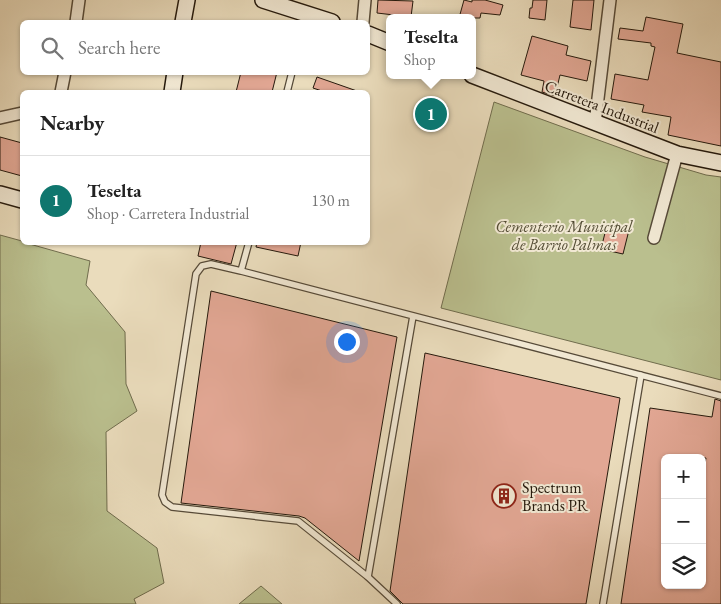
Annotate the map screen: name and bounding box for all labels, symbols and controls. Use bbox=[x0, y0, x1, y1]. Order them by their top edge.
popup bbox=[386, 14, 476, 79]
search box bbox=[20, 20, 370, 75]
text: Teselta bbox=[404, 24, 458, 49]
icon: search bbox=[38, 34, 66, 62]
text: Search here bbox=[78, 35, 160, 60]
text: Shop bbox=[404, 49, 436, 70]
street label: Carretera Industrial bbox=[542, 75, 662, 138]
pin: 1 bbox=[415, 95, 447, 133]
text: Nearby bbox=[40, 109, 104, 136]
text: Teselta bbox=[87, 178, 142, 203]
text: 1 bbox=[52, 190, 60, 211]
text: 130 m bbox=[311, 190, 350, 211]
text: Shop · Carretera Industrial bbox=[87, 203, 249, 224]
park label: Cementerio Municipal de Barrio Palmas bbox=[495, 216, 633, 255]
your location bbox=[334, 329, 360, 355]
map controls bbox=[661, 454, 706, 589]
button: + bbox=[661, 454, 706, 499]
place label: Spectrum Brands PR bbox=[522, 477, 589, 516]
building icon: Spectrum Brands PR bbox=[491, 483, 517, 509]
button: − bbox=[661, 499, 706, 544]
button: layers bbox=[661, 544, 706, 589]

